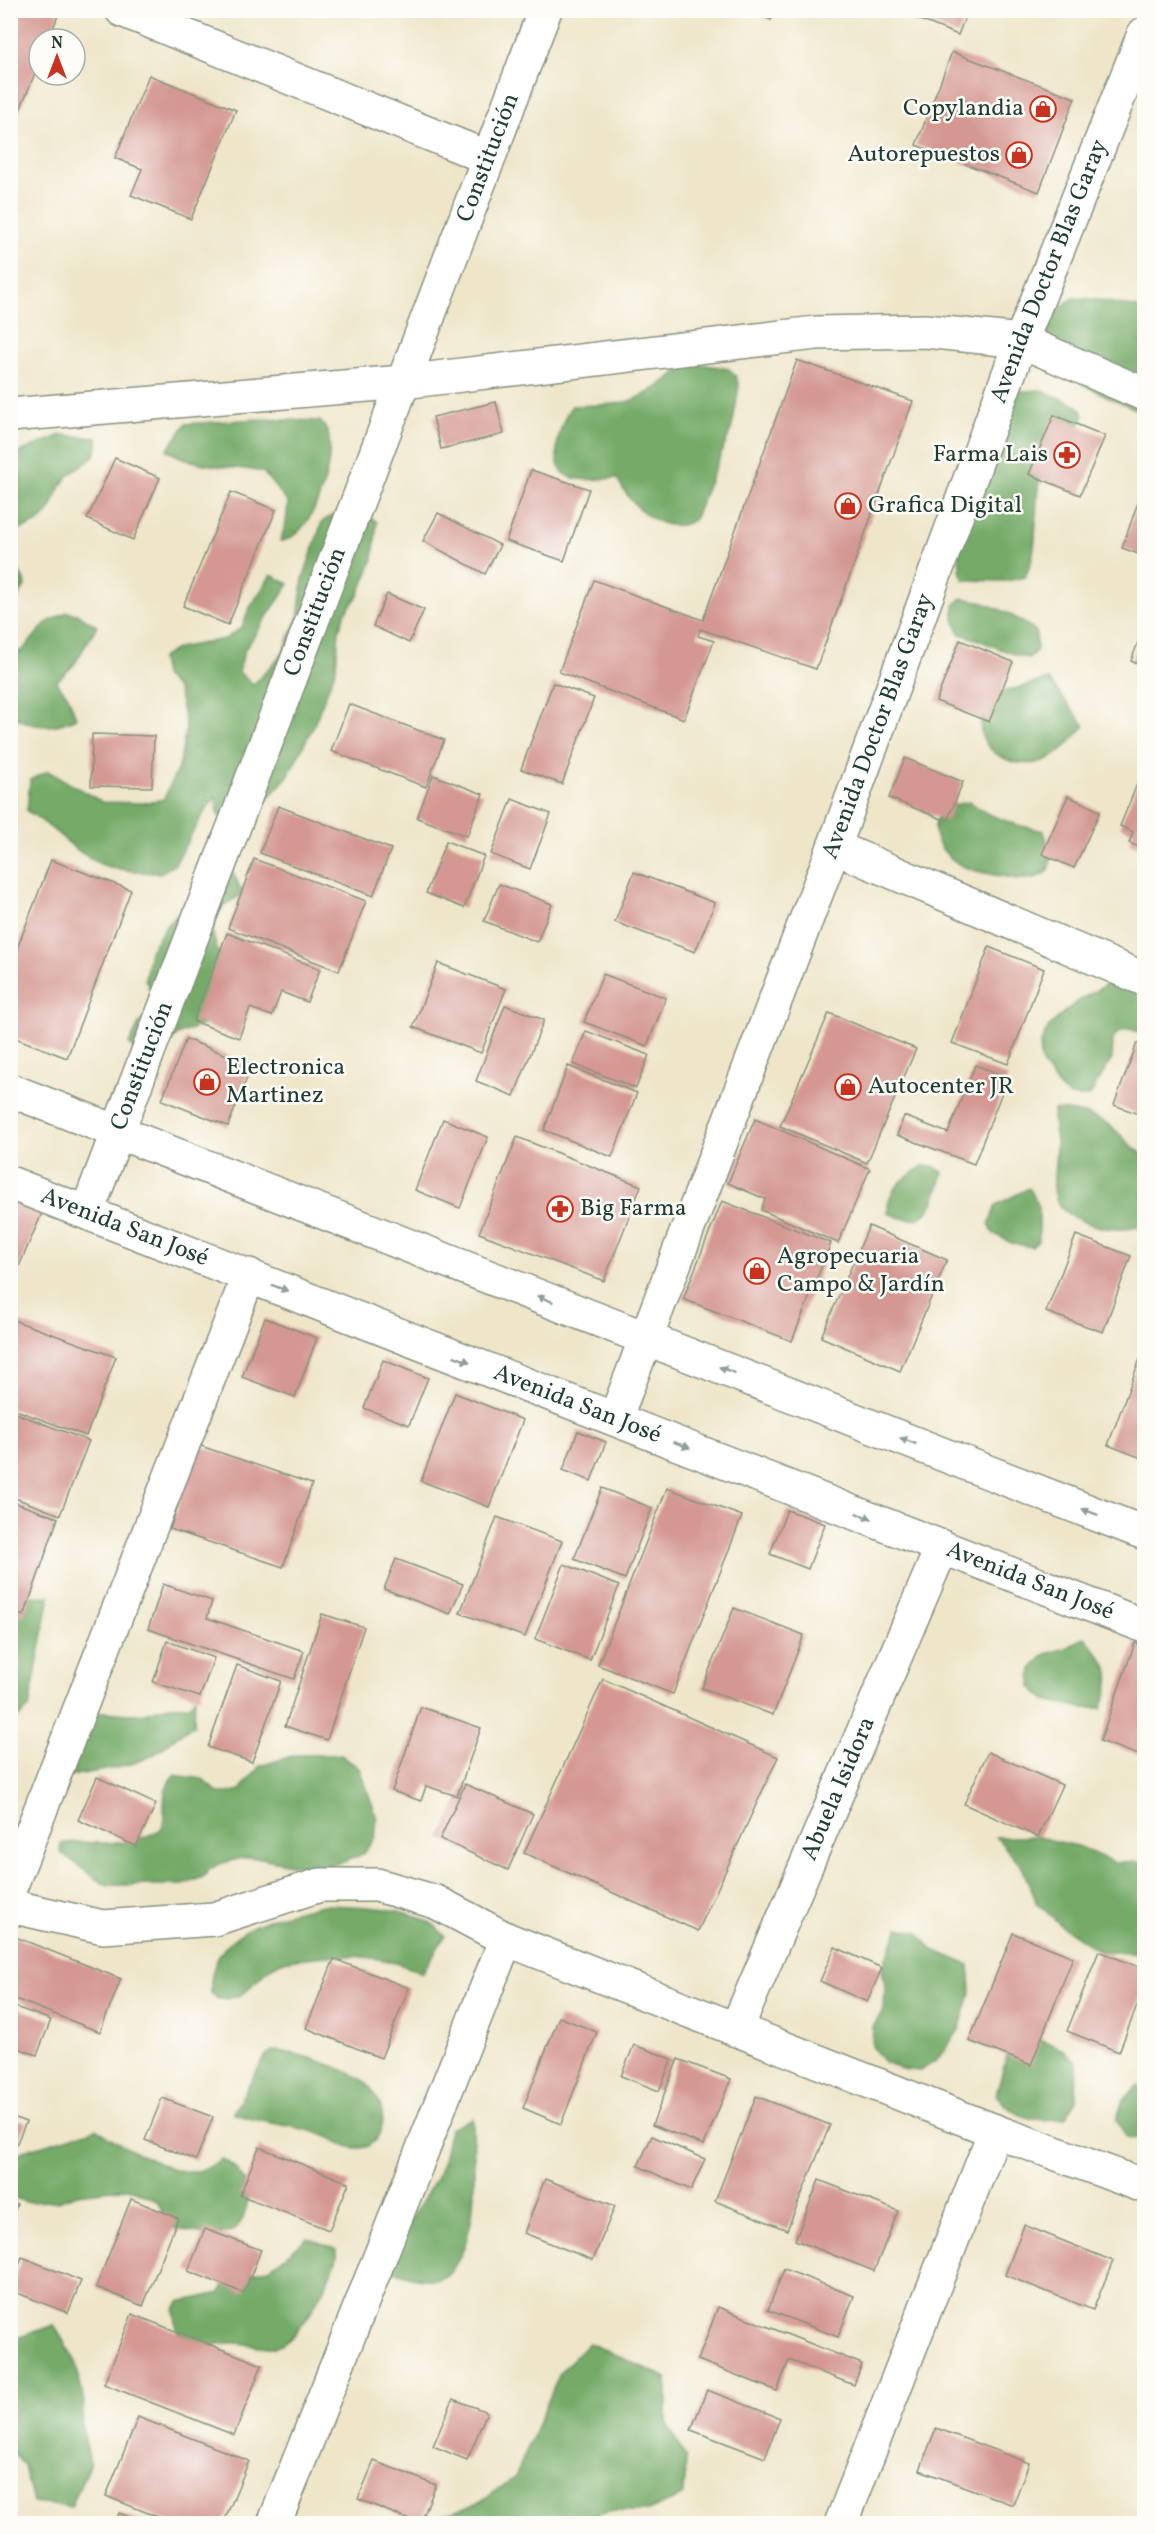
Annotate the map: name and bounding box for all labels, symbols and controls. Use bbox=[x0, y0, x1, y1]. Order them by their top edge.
north arrow bbox=[27, 27, 87, 87]
text: N bbox=[51, 33, 63, 55]
street label: Constitución bbox=[449, 88, 529, 227]
place label: Copylandia bbox=[903, 92, 1024, 126]
shop icon: Copylandia bbox=[1028, 94, 1058, 124]
street label: Avenida Doctor Blas Garay bbox=[982, 135, 1117, 408]
place label: Autorepuestos bbox=[848, 138, 1000, 172]
shop icon: Autorepuestos bbox=[1004, 140, 1034, 170]
place label: Farma Lais bbox=[933, 438, 1048, 472]
pharmacy icon: Farma Lais bbox=[1052, 440, 1082, 470]
place label: Grafica Digital bbox=[868, 489, 1022, 523]
shop icon: Grafica Digital bbox=[833, 491, 863, 521]
street label: Constitución bbox=[276, 543, 356, 682]
street label: Avenida Doctor Blas Garay bbox=[814, 589, 943, 864]
street label: Constitución bbox=[102, 997, 183, 1136]
place label: Electronica Martinez bbox=[226, 1051, 345, 1113]
shop icon: Electronica Martinez bbox=[192, 1067, 222, 1097]
place label: Autocenter JR bbox=[868, 1070, 1014, 1104]
shop icon: Autocenter JR bbox=[833, 1072, 863, 1102]
street label: Avenida San José bbox=[36, 1180, 214, 1276]
place label: Big Farma bbox=[580, 1192, 687, 1226]
pharmacy icon: Big Farma bbox=[545, 1194, 575, 1224]
place label: Agropecuaria Campo & Jardín bbox=[777, 1240, 945, 1302]
shop icon: Agropecuaria Campo & Jardín bbox=[742, 1256, 772, 1286]
one-way arrow bbox=[271, 1284, 289, 1293]
one-way arrow bbox=[536, 1294, 554, 1303]
one-way arrow bbox=[453, 1355, 471, 1364]
street label: Avenida San José bbox=[488, 1356, 666, 1453]
one-way arrow bbox=[717, 1365, 735, 1375]
one-way arrow bbox=[899, 1436, 917, 1446]
one-way arrow bbox=[674, 1441, 692, 1451]
one-way arrow bbox=[1081, 1507, 1099, 1516]
one-way arrow bbox=[855, 1512, 873, 1522]
street label: Avenida San José bbox=[941, 1533, 1119, 1630]
street label: Abuela Isidora bbox=[793, 1712, 884, 1866]

